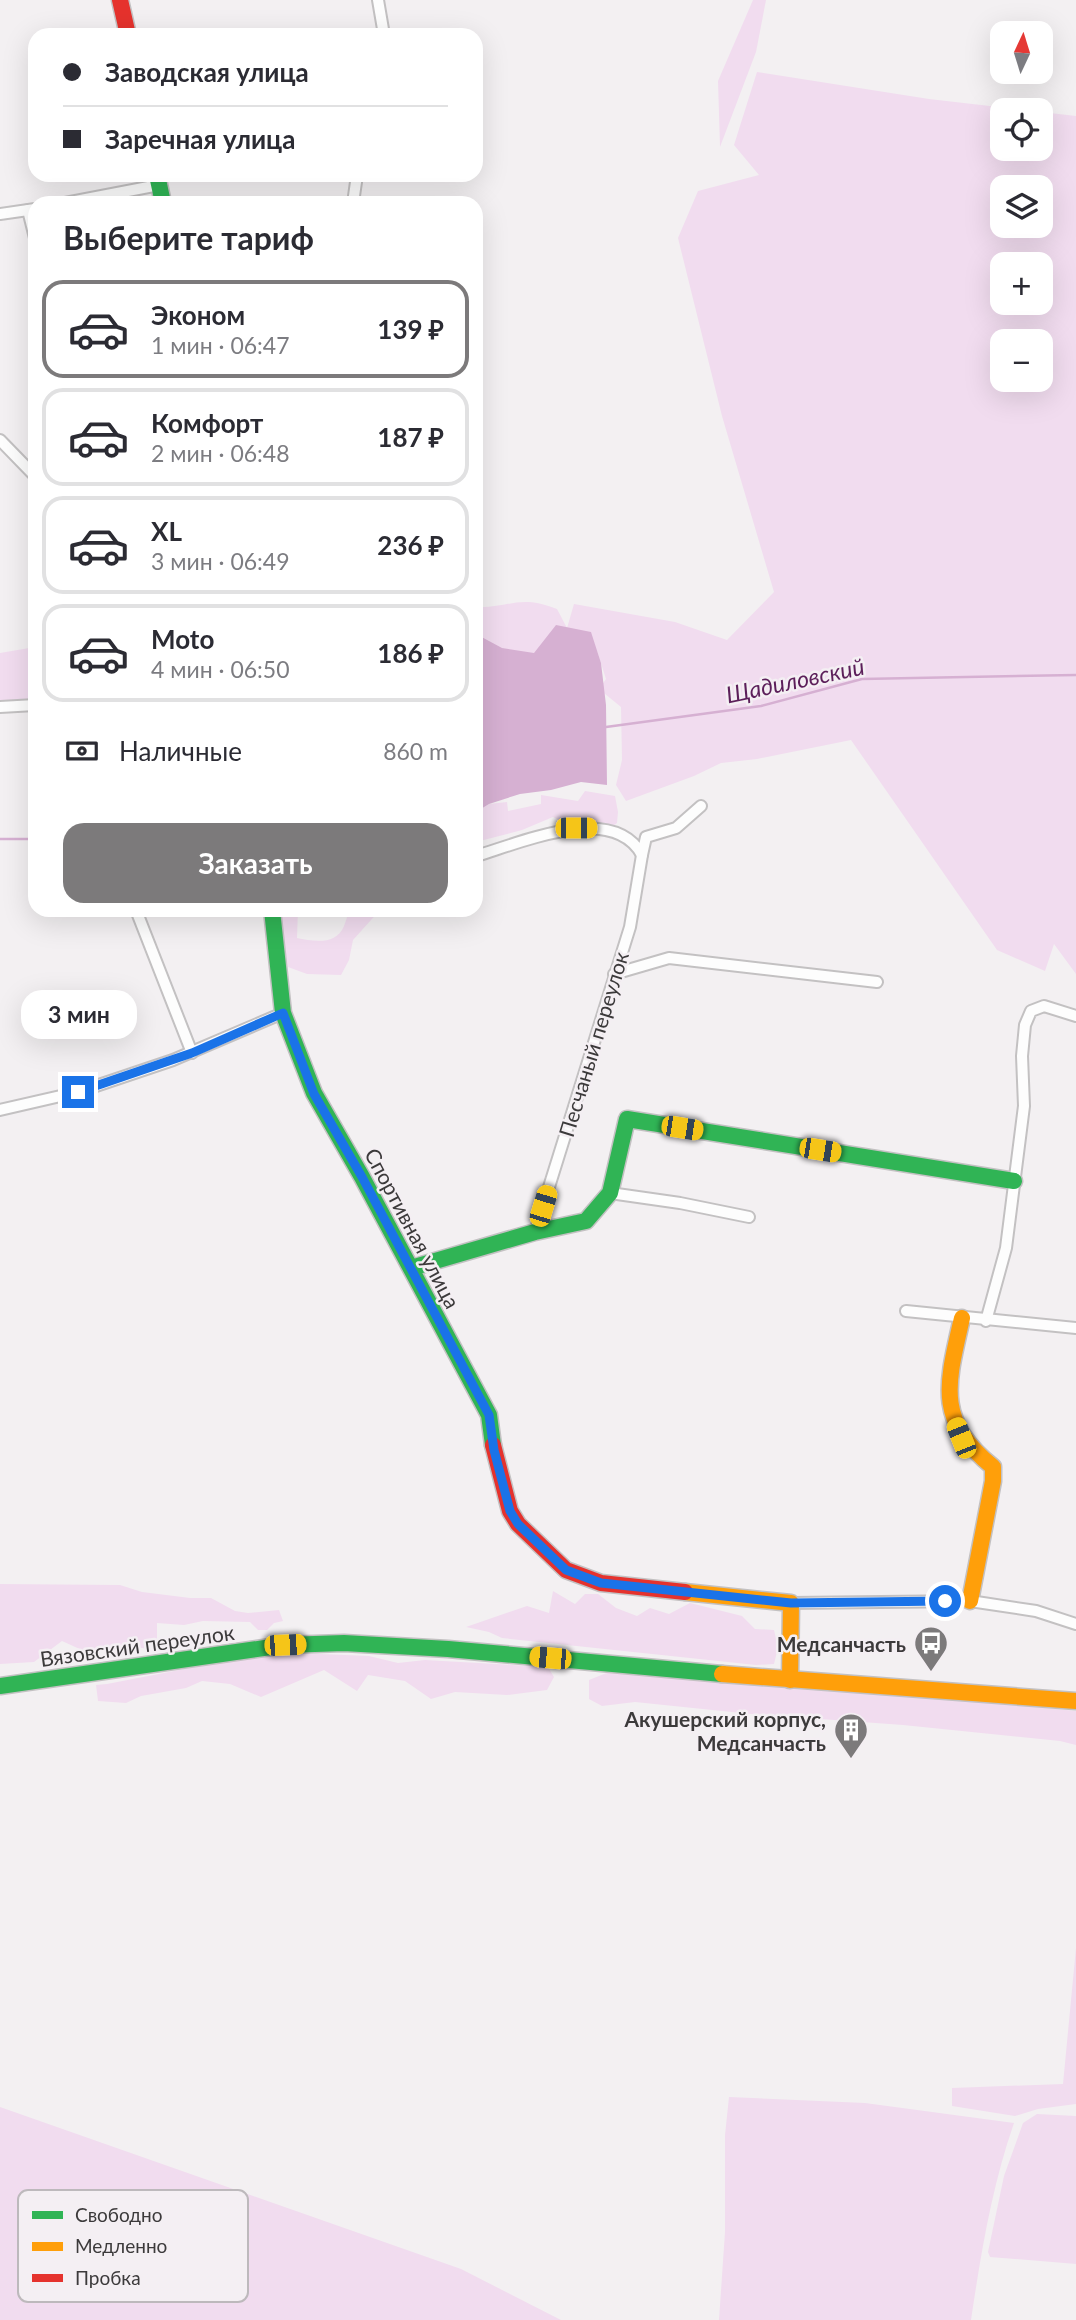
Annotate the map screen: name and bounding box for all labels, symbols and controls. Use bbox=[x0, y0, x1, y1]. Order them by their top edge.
north arrow bbox=[990, 21, 1054, 84]
map controls bbox=[990, 21, 1053, 392]
text: Заводская улица bbox=[105, 56, 309, 88]
button: locate bbox=[990, 98, 1053, 161]
text: Заречная улица bbox=[105, 123, 295, 155]
button: layers bbox=[990, 175, 1053, 238]
text: Выберите тариф bbox=[63, 218, 314, 257]
button: + bbox=[990, 252, 1053, 315]
icon: car bbox=[67, 298, 130, 361]
text: Эконом bbox=[151, 299, 245, 331]
text: 139 ₽ bbox=[377, 313, 444, 345]
button: − bbox=[990, 329, 1053, 392]
text: 1 мин · 06:47 bbox=[151, 331, 290, 359]
icon: car bbox=[67, 406, 130, 469]
text: Комфорт bbox=[151, 407, 263, 439]
text: 187 ₽ bbox=[377, 421, 444, 453]
text: 2 мин · 06:48 bbox=[151, 439, 290, 467]
icon: car bbox=[67, 514, 130, 577]
text: XL bbox=[151, 515, 182, 547]
text: 236 ₽ bbox=[377, 529, 444, 561]
text: 3 мин · 06:49 bbox=[151, 547, 290, 575]
icon: car bbox=[67, 622, 130, 685]
text: Moto bbox=[151, 623, 214, 655]
text: 186 ₽ bbox=[377, 637, 444, 669]
water label: Щадиловский bbox=[723, 652, 867, 708]
text: 4 мин · 06:50 bbox=[151, 655, 290, 683]
icon: cash bbox=[63, 732, 101, 770]
text: Наличные bbox=[119, 735, 242, 767]
text: 860 m bbox=[383, 737, 448, 765]
car bbox=[556, 818, 598, 839]
button: Заказать bbox=[63, 823, 448, 903]
street label: Песчаный переулок bbox=[553, 948, 633, 1140]
callout: 3 мин bbox=[20, 990, 136, 1040]
text: 3 мин bbox=[48, 1000, 110, 1028]
route end bbox=[62, 1076, 94, 1108]
car bbox=[660, 1114, 705, 1142]
car bbox=[798, 1136, 843, 1164]
street label: Спортивная улица bbox=[360, 1144, 466, 1312]
car bbox=[527, 1183, 560, 1229]
car bbox=[944, 1415, 979, 1461]
route start bbox=[929, 1585, 961, 1617]
street label: Вязовский переулок bbox=[38, 1619, 236, 1671]
bus stop icon: Медсанчасть bbox=[912, 1624, 950, 1673]
place label: Медсанчасть bbox=[777, 1631, 906, 1656]
car bbox=[264, 1634, 307, 1656]
car bbox=[529, 1646, 572, 1670]
place label: Акушерский корпус, Медсанчасть bbox=[624, 1706, 826, 1755]
building icon: Акушерский корпус, Медсанчасть bbox=[832, 1711, 870, 1760]
legend bbox=[18, 2190, 248, 2302]
text: Свободно bbox=[75, 2203, 163, 2226]
text: Медленно bbox=[75, 2234, 167, 2257]
text: Пробка bbox=[75, 2266, 141, 2289]

